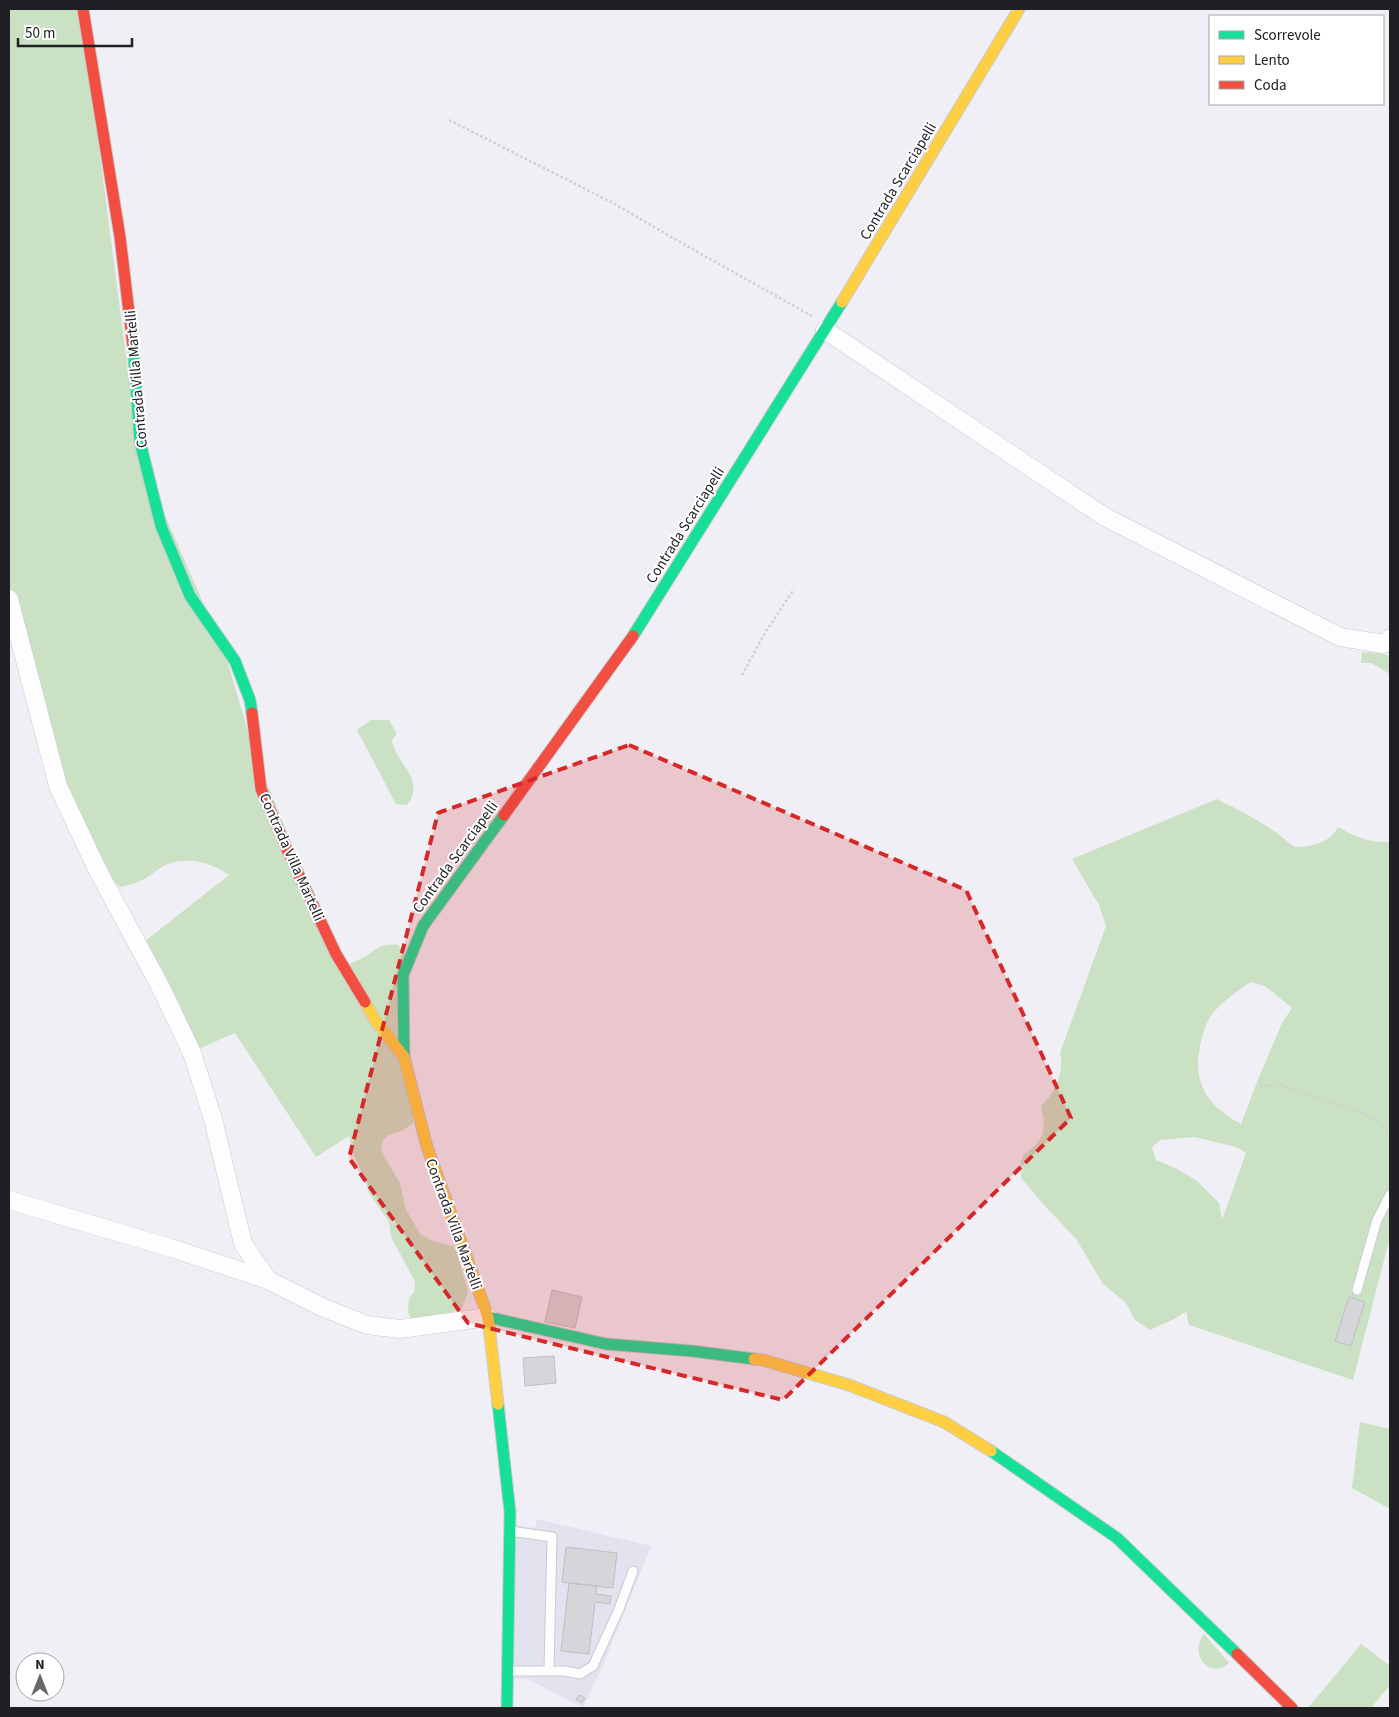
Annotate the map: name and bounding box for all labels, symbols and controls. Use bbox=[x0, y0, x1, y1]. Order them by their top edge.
scale bar bbox=[18, 15, 131, 47]
legend bbox=[1209, 15, 1384, 105]
text: 50 m bbox=[25, 23, 55, 44]
text: Scorrevole bbox=[1254, 25, 1321, 46]
text: Lento bbox=[1254, 50, 1290, 71]
text: Coda bbox=[1254, 75, 1287, 96]
street label: Contrada Scarciapelli bbox=[855, 119, 942, 244]
street label: Contrada Villa Martelli bbox=[120, 309, 153, 449]
street label: Contrada Scarciapelli bbox=[641, 463, 730, 588]
street label: Contrada Villa Martelli bbox=[254, 790, 329, 925]
street label: Contrada Scarciapelli bbox=[408, 797, 503, 918]
street label: Contrada Villa Martelli bbox=[420, 1156, 487, 1293]
north arrow bbox=[15, 1652, 65, 1702]
text: N bbox=[35, 1655, 45, 1675]

